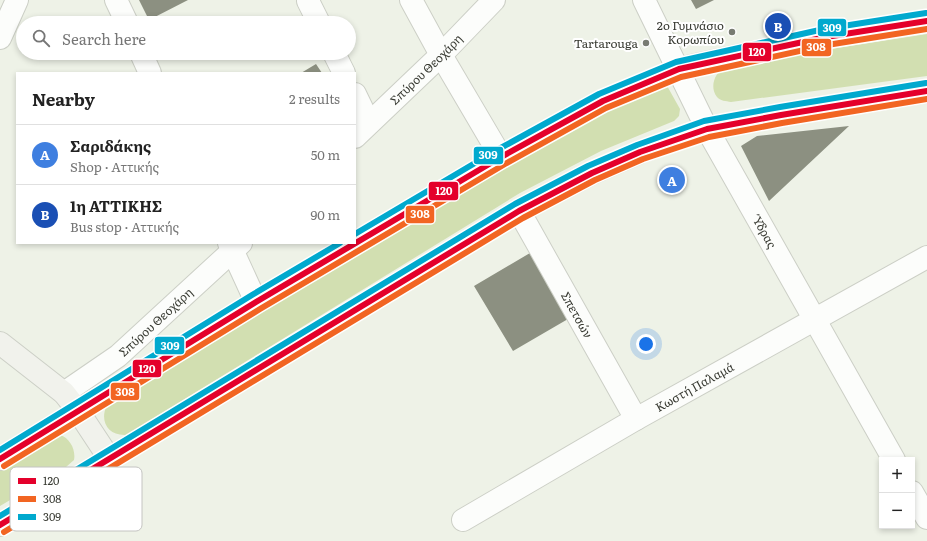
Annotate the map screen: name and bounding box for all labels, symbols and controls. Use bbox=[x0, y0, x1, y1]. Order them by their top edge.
pin: B bbox=[765, 11, 791, 41]
search box bbox=[16, 16, 356, 60]
place label: 2ο Γυμνάσιο Κορωπίου bbox=[657, 16, 724, 48]
line badge: 309 bbox=[817, 18, 847, 37]
text: 309 bbox=[822, 19, 842, 35]
icon: search bbox=[30, 27, 52, 49]
text: Search here bbox=[62, 27, 146, 50]
marker: 2ο Γυμνάσιο Κορωπίου bbox=[727, 27, 737, 37]
street label: Σπύρου Θεοχάρη bbox=[385, 30, 466, 109]
place label: Tartarouga bbox=[574, 34, 639, 52]
marker: Tartarouga bbox=[641, 38, 651, 48]
line badge: 308 bbox=[801, 38, 832, 57]
text: 308 bbox=[806, 38, 826, 54]
line badge: 120 bbox=[742, 42, 772, 62]
text: 120 bbox=[748, 43, 766, 59]
text: Nearby bbox=[32, 86, 95, 111]
text: 2 results bbox=[289, 89, 340, 108]
text: Σαριδάκης bbox=[70, 134, 151, 157]
text: A bbox=[40, 145, 50, 164]
text: 50 m bbox=[311, 145, 340, 164]
line badge: 309 bbox=[473, 146, 504, 165]
text: 309 bbox=[478, 146, 498, 162]
text: Shop · Αττικής bbox=[70, 157, 159, 176]
pin: A bbox=[659, 165, 685, 195]
line badge: 120 bbox=[428, 181, 459, 201]
text: 120 bbox=[435, 182, 453, 198]
text: 1η ΑΤΤΙΚΗΣ bbox=[70, 194, 162, 217]
text: B bbox=[41, 205, 49, 224]
text: 90 m bbox=[310, 205, 340, 224]
line badge: 308 bbox=[405, 205, 435, 224]
text: 308 bbox=[410, 205, 430, 221]
street label: Ύδρας bbox=[748, 210, 781, 251]
text: Bus stop · Αττικής bbox=[70, 217, 179, 236]
street label: Σπύρου Θεοχάρη bbox=[114, 283, 196, 360]
street label: Σπετσών bbox=[557, 288, 598, 341]
your location bbox=[636, 334, 656, 354]
line badge: 309 bbox=[154, 336, 185, 355]
text: 309 bbox=[160, 337, 180, 353]
street label: Κωστή Παλαμά bbox=[652, 357, 737, 416]
line badge: 120 bbox=[132, 359, 162, 378]
text: 120 bbox=[138, 360, 156, 376]
line badge: 308 bbox=[110, 382, 140, 401]
text: 308 bbox=[115, 383, 135, 399]
map controls bbox=[879, 457, 915, 529]
button: + bbox=[879, 457, 915, 493]
legend bbox=[10, 467, 142, 531]
text: 120 bbox=[43, 472, 59, 488]
text: 308 bbox=[43, 490, 61, 506]
button: − bbox=[879, 493, 915, 529]
text: 309 bbox=[43, 508, 61, 524]

